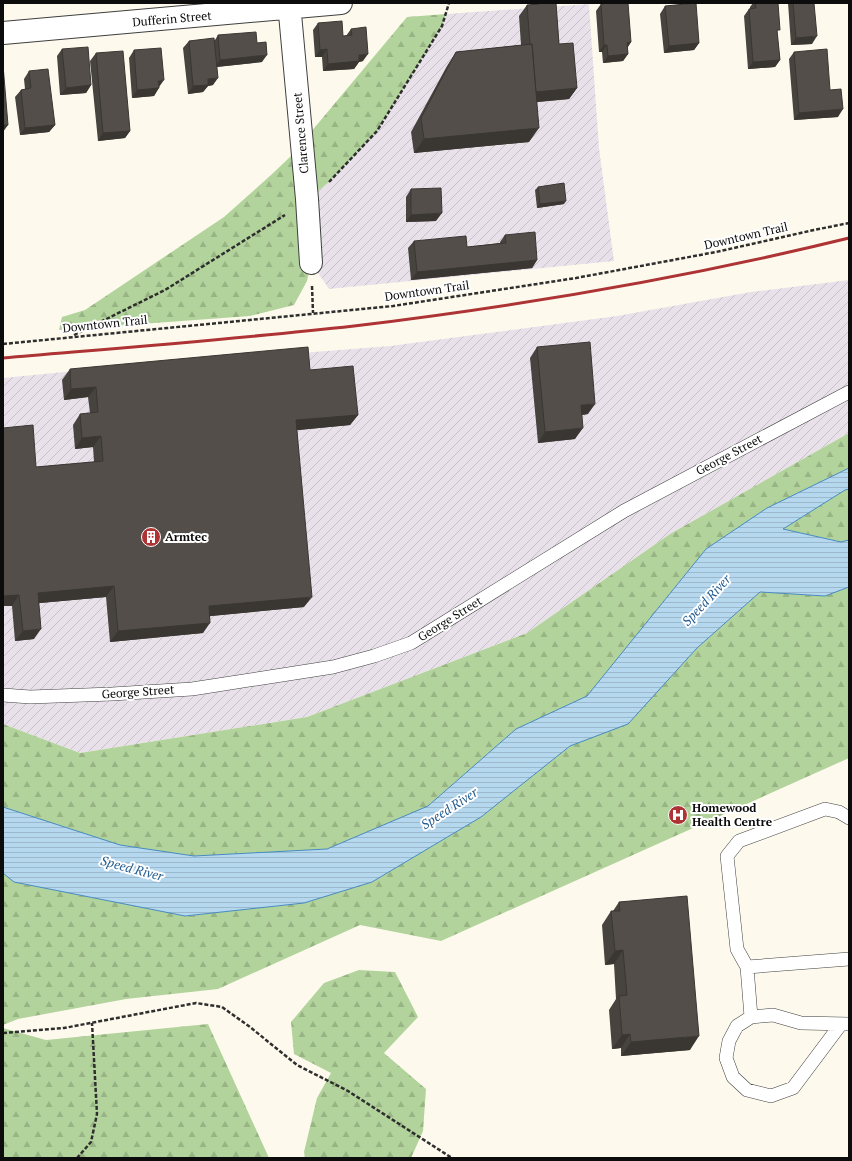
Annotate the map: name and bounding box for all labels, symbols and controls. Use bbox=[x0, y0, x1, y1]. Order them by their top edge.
street label: Dufferin Street bbox=[132, 8, 213, 29]
street label: Clarence Street bbox=[289, 91, 312, 174]
street label: Downtown Trail bbox=[703, 218, 790, 252]
street label: Downtown Trail bbox=[384, 277, 471, 304]
street label: Downtown Trail bbox=[62, 312, 149, 335]
street label: George Street bbox=[693, 431, 765, 478]
building icon: Armtec bbox=[140, 526, 162, 548]
place label: Armtec bbox=[165, 529, 207, 544]
water label: Speed River bbox=[678, 570, 735, 630]
street label: George Street bbox=[415, 593, 485, 644]
street label: George Street bbox=[101, 681, 175, 702]
water label: Speed River bbox=[417, 782, 482, 833]
place label: Homewood Health Centre bbox=[692, 800, 773, 829]
hospital icon: Homewood Health Centre bbox=[667, 804, 689, 826]
water label: Speed River bbox=[99, 851, 166, 885]

